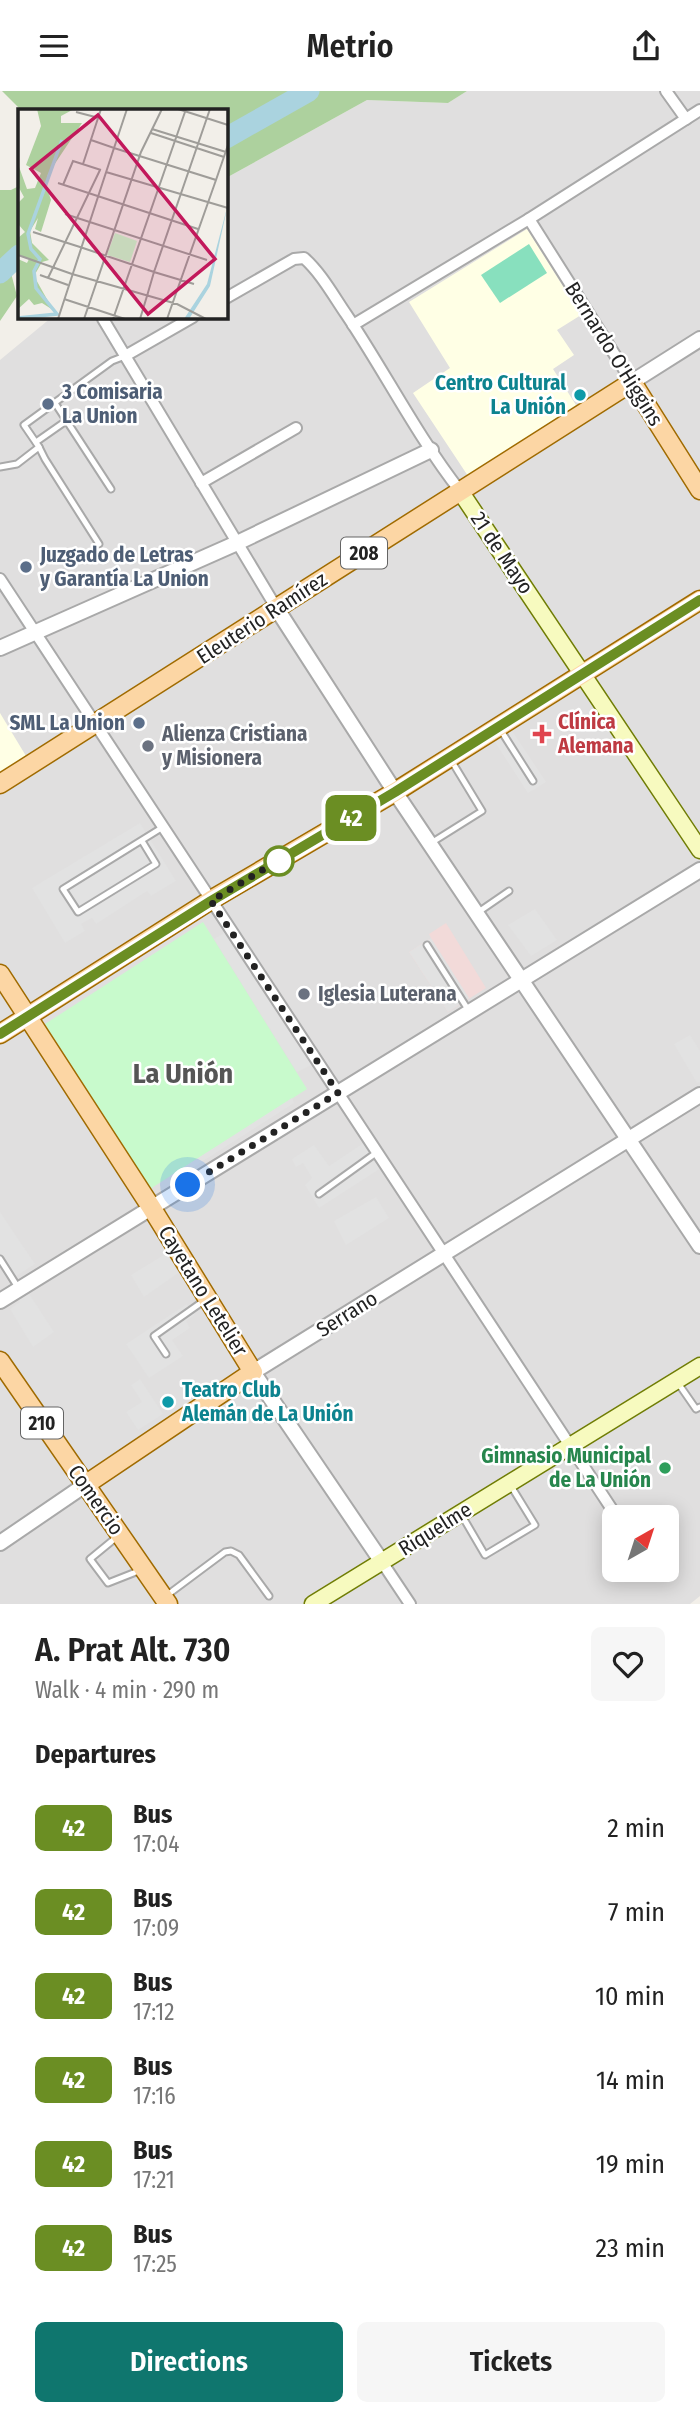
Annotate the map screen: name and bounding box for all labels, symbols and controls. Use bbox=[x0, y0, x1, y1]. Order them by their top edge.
icon: menu bbox=[35, 27, 73, 65]
text: Metrio bbox=[306, 27, 394, 65]
icon: share bbox=[627, 27, 665, 65]
inset map bbox=[18, 109, 228, 319]
street label: Bernardo O'Higgins bbox=[559, 277, 669, 431]
place label: Centro Cultural La Unión bbox=[435, 370, 566, 420]
place label: 3 Comisaria La Union bbox=[61, 379, 163, 429]
marker: Centro Cultural La Unión bbox=[572, 387, 588, 403]
marker: 3 Comisaria La Union bbox=[40, 396, 56, 412]
street label: 21 de Mayo bbox=[465, 507, 539, 599]
road number: 208 bbox=[341, 537, 387, 568]
place label: Juzgado de Letras y Garantía La Union bbox=[39, 542, 209, 592]
marker: Juzgado de Letras y Garantía La Union bbox=[18, 559, 34, 575]
street label: Eleuterio Ramírez bbox=[192, 566, 332, 670]
place label: Clínica Alemana bbox=[557, 709, 634, 759]
place label: SML La Union bbox=[10, 710, 125, 736]
marker: SML La Union bbox=[131, 715, 147, 731]
place label: Alienza Cristiana y Misionera bbox=[161, 721, 307, 771]
marker: Clínica Alemana bbox=[532, 724, 552, 744]
marker: Alienza Cristiana y Misionera bbox=[140, 738, 156, 754]
line badge: 42 bbox=[320, 795, 382, 841]
text: 42 bbox=[339, 804, 363, 832]
unlabelled marker bbox=[264, 846, 294, 876]
place label: Iglesia Luterana bbox=[318, 981, 457, 1007]
marker: Iglesia Luterana bbox=[296, 986, 312, 1002]
district label: La Unión bbox=[133, 1057, 233, 1090]
your location bbox=[170, 1167, 205, 1202]
street label: Cayetano Letelier bbox=[153, 1221, 254, 1362]
street label: Serrano bbox=[312, 1285, 382, 1343]
place label: Teatro Club Alemán de La Unión bbox=[181, 1377, 353, 1427]
marker: Teatro Club Alemán de La Unión bbox=[160, 1394, 176, 1410]
road number: 210 bbox=[21, 1407, 63, 1439]
place label: Gimnasio Municipal de La Unión bbox=[481, 1443, 651, 1493]
street label: Comercio bbox=[62, 1460, 130, 1540]
marker: Gimnasio Municipal de La Unión bbox=[657, 1460, 673, 1476]
street label: Riquelme bbox=[394, 1496, 476, 1562]
north arrow bbox=[602, 1505, 679, 1582]
map controls bbox=[602, 1505, 679, 1582]
button: heart bbox=[591, 1627, 665, 1701]
text: A. Prat Alt. 730 bbox=[35, 1630, 231, 1670]
text: Walk · 4 min · 290 m bbox=[35, 1676, 219, 1704]
text: Departures bbox=[35, 1739, 156, 1770]
text: Bus bbox=[133, 1799, 172, 1830]
text: 2 min bbox=[607, 1813, 665, 1844]
text: 42 bbox=[62, 1814, 85, 1842]
text: 17:04 bbox=[133, 1830, 179, 1858]
text: Bus bbox=[133, 1883, 172, 1914]
text: 7 min bbox=[608, 1897, 665, 1928]
text: 42 bbox=[62, 1898, 85, 1926]
text: 17:09 bbox=[133, 1914, 179, 1942]
text: Bus bbox=[133, 1967, 172, 1998]
text: 10 min bbox=[595, 1981, 665, 2012]
text: 42 bbox=[62, 1982, 85, 2010]
text: 17:12 bbox=[133, 1998, 174, 2026]
text: Bus bbox=[133, 2051, 172, 2082]
text: 14 min bbox=[596, 2065, 665, 2096]
text: 42 bbox=[62, 2066, 85, 2094]
text: 17:16 bbox=[133, 2082, 176, 2110]
text: Bus bbox=[133, 2135, 172, 2166]
text: 19 min bbox=[596, 2149, 665, 2180]
text: 42 bbox=[62, 2150, 85, 2178]
text: 17:21 bbox=[133, 2166, 175, 2194]
text: Bus bbox=[133, 2219, 172, 2250]
text: 23 min bbox=[596, 2233, 665, 2264]
text: 42 bbox=[62, 2234, 85, 2262]
text: 17:25 bbox=[133, 2250, 177, 2278]
button: Directions bbox=[35, 2322, 343, 2402]
button: Tickets bbox=[357, 2322, 665, 2402]

